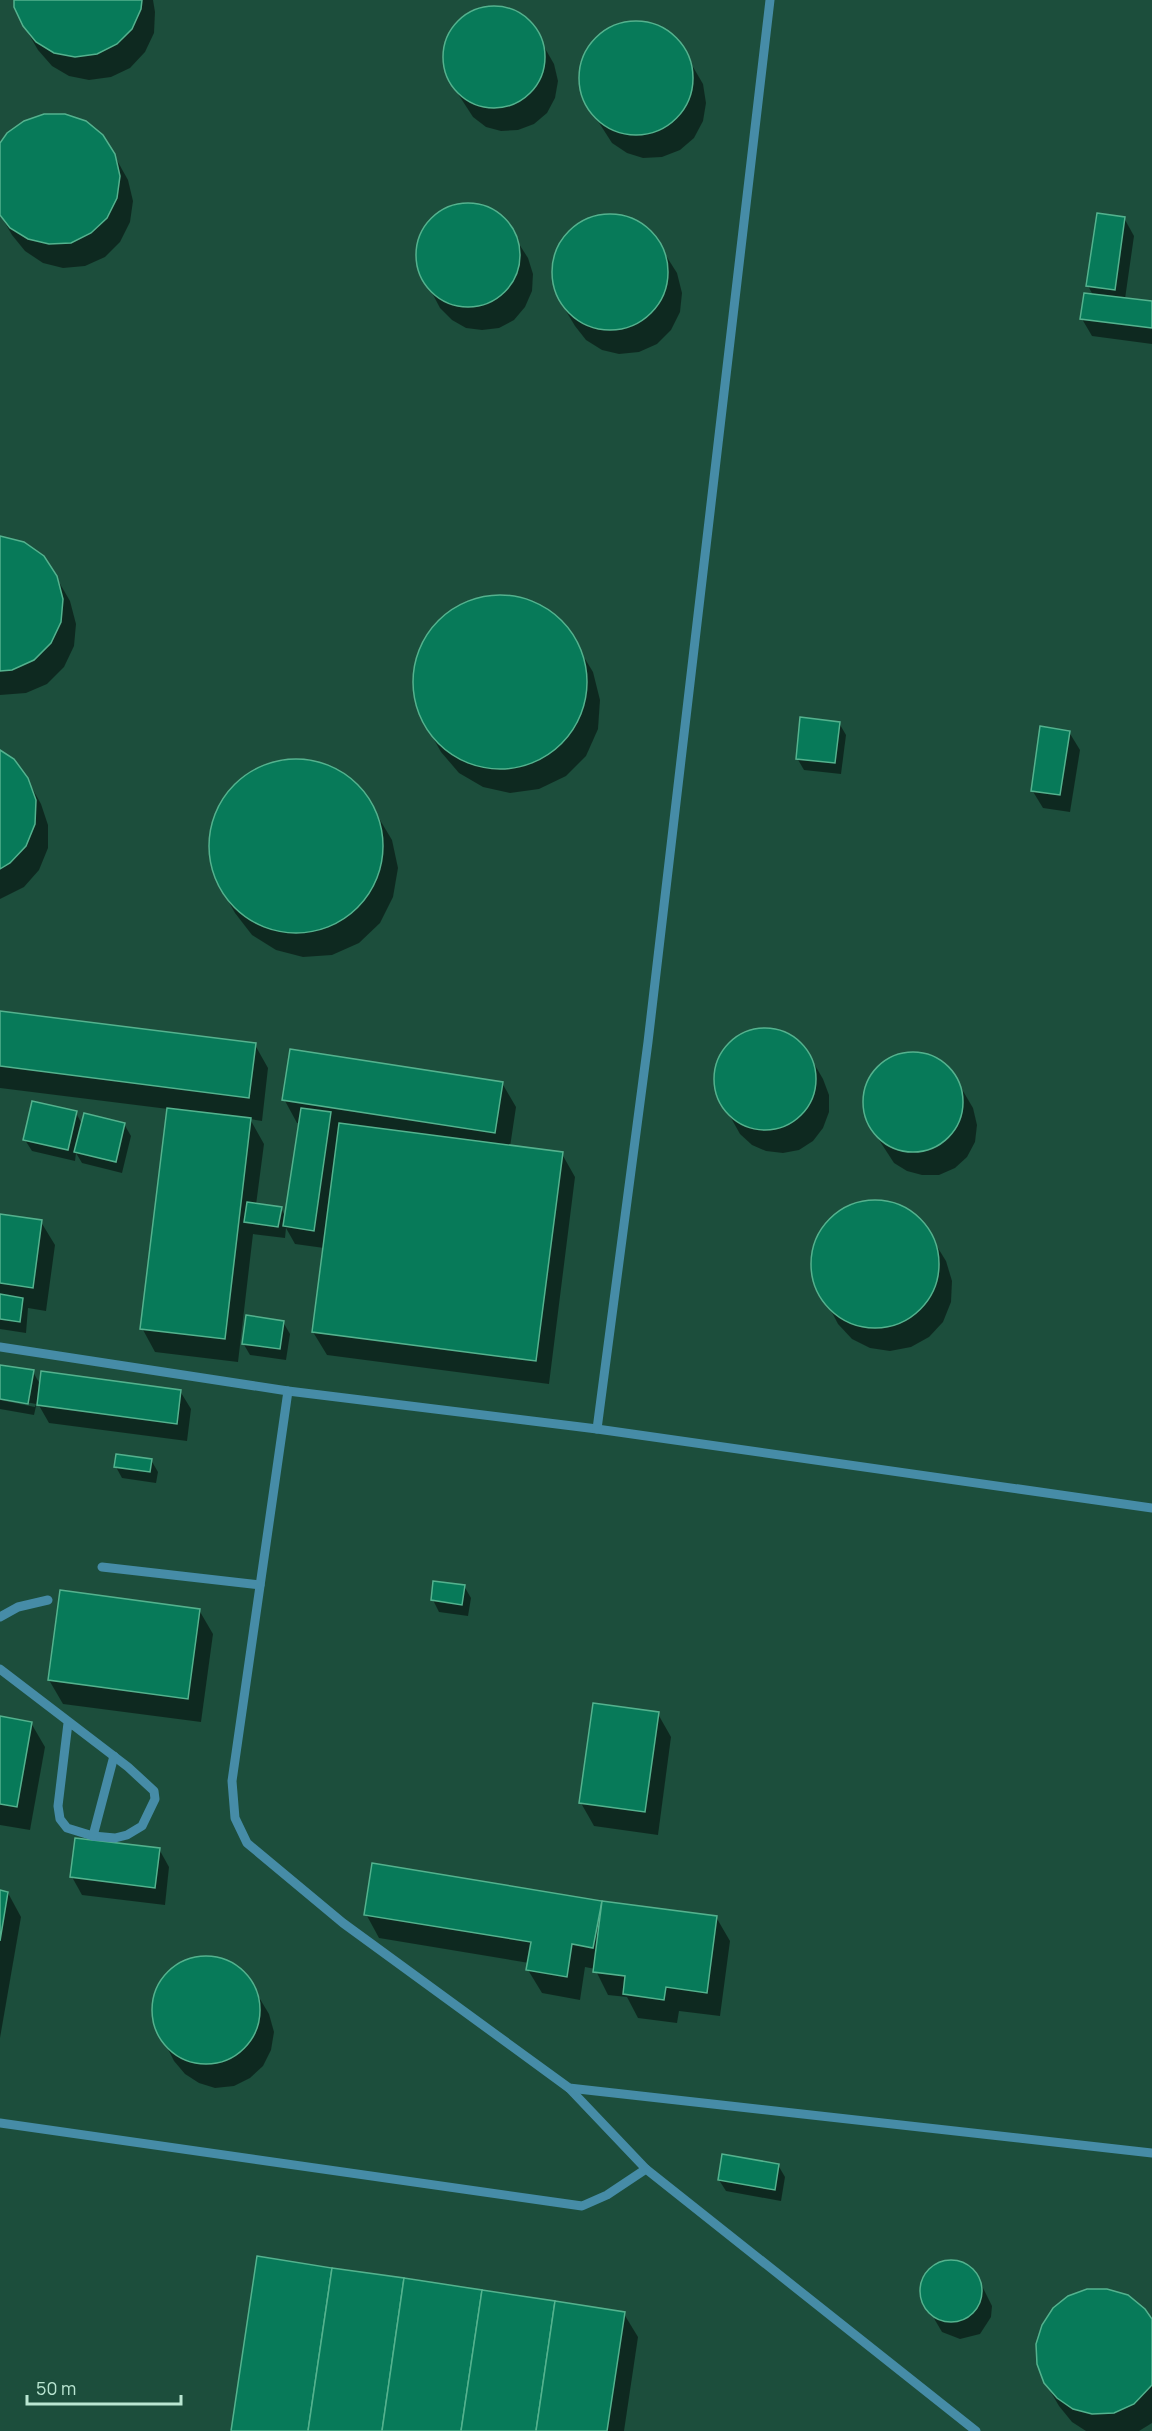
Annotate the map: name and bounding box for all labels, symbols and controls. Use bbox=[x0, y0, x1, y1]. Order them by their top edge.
scale bar bbox=[27, 2368, 182, 2406]
text: 50 m bbox=[36, 2376, 76, 2400]

